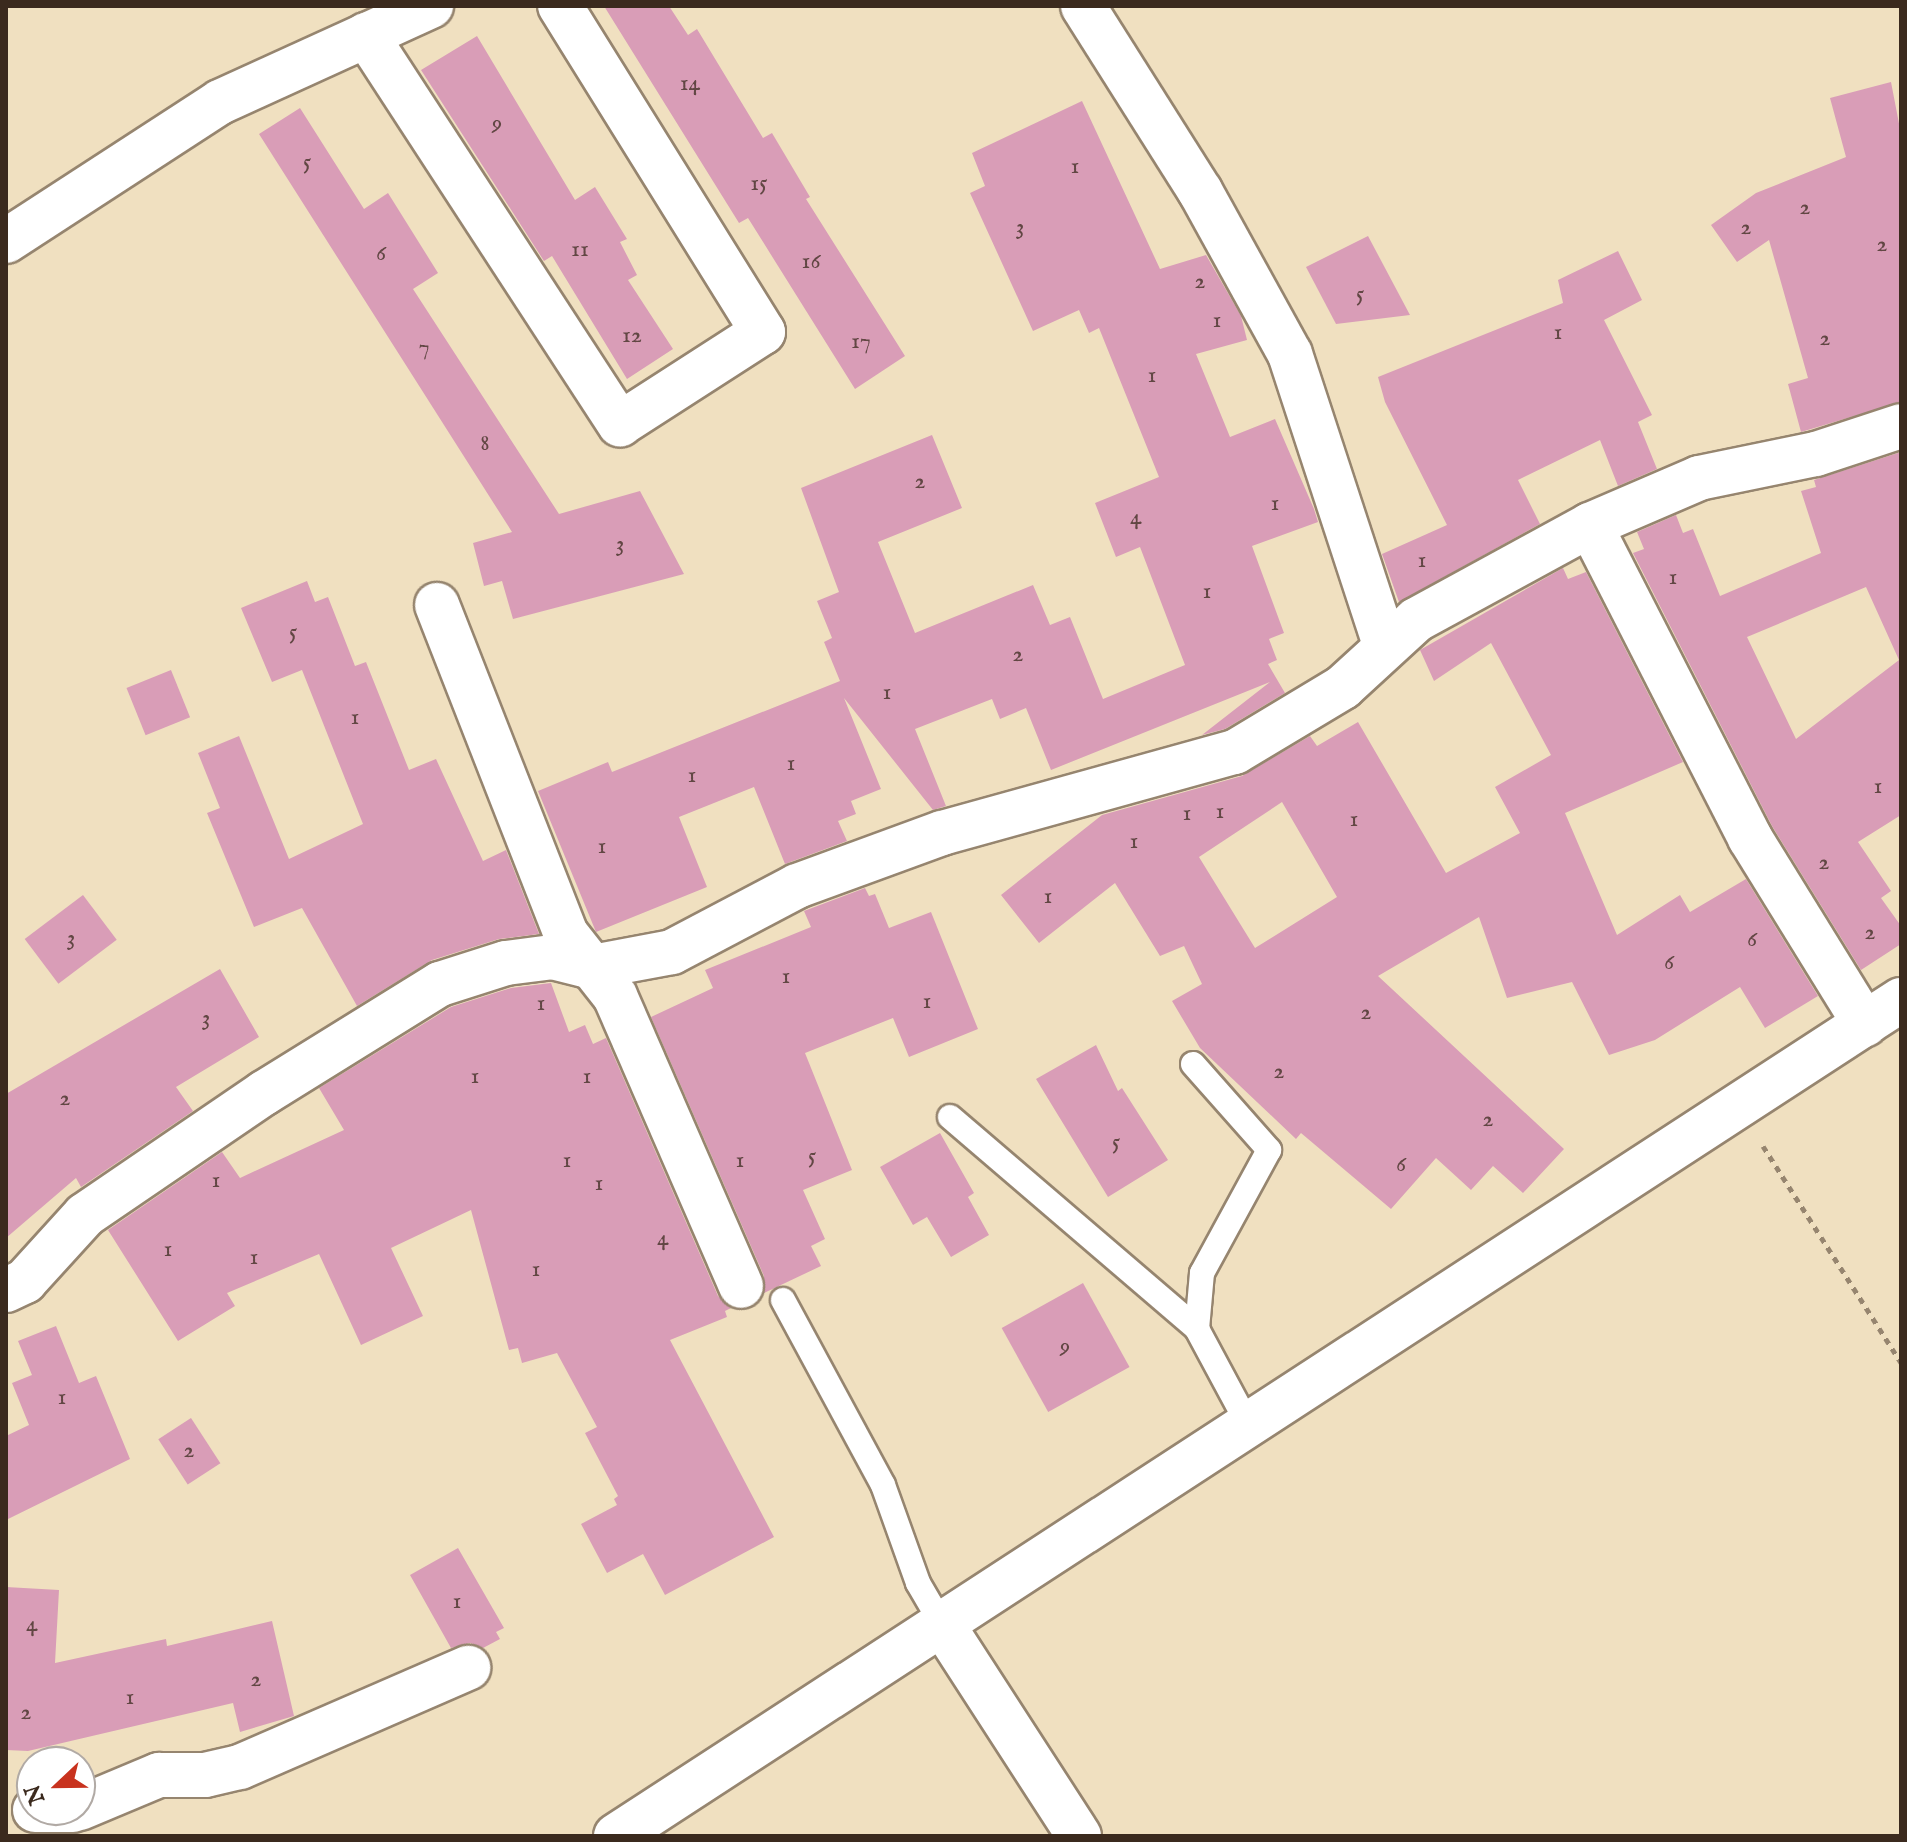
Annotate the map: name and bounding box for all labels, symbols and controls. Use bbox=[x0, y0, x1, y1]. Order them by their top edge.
house number: 14 bbox=[680, 70, 700, 98]
house number: 9 bbox=[492, 110, 502, 138]
house number: 5 bbox=[303, 149, 311, 177]
house number: 1 bbox=[1071, 153, 1079, 181]
house number: 15 bbox=[750, 170, 768, 198]
house number: 2 bbox=[1799, 194, 1811, 222]
house number: 3 bbox=[1016, 214, 1024, 242]
house number: 2 bbox=[1740, 214, 1752, 242]
house number: 2 bbox=[1876, 231, 1888, 259]
house number: 11 bbox=[571, 236, 589, 264]
house number: 6 bbox=[376, 240, 386, 268]
house number: 16 bbox=[801, 248, 821, 276]
house number: 2 bbox=[1194, 268, 1206, 296]
house number: 5 bbox=[1356, 281, 1364, 309]
house number: 1 bbox=[1213, 307, 1221, 335]
house number: 1 bbox=[1554, 319, 1562, 347]
house number: 12 bbox=[622, 322, 642, 350]
house number: 2 bbox=[1819, 325, 1831, 353]
house number: 17 bbox=[851, 328, 871, 356]
house number: 7 bbox=[418, 334, 430, 362]
house number: 1 bbox=[1148, 362, 1156, 390]
house number: 8 bbox=[480, 430, 490, 458]
house number: 2 bbox=[914, 468, 926, 496]
house number: 1 bbox=[1271, 490, 1279, 518]
house number: 4 bbox=[1130, 504, 1142, 532]
house number: 3 bbox=[616, 531, 624, 559]
house number: 1 bbox=[1418, 547, 1426, 575]
house number: 1 bbox=[1669, 564, 1677, 592]
house number: 1 bbox=[1203, 578, 1211, 606]
house number: 5 bbox=[289, 619, 297, 647]
house number: 2 bbox=[1012, 641, 1024, 669]
house number: 1 bbox=[883, 679, 891, 707]
house number: 1 bbox=[351, 704, 359, 732]
house number: 1 bbox=[787, 750, 795, 778]
house number: 1 bbox=[688, 762, 696, 790]
house number: 1 bbox=[1874, 773, 1882, 801]
house number: 1 bbox=[1216, 798, 1224, 826]
house number: 1 bbox=[1183, 800, 1191, 828]
house number: 1 bbox=[1350, 806, 1358, 834]
house number: 1 bbox=[1130, 828, 1138, 856]
house number: 1 bbox=[598, 833, 606, 861]
house number: 2 bbox=[1818, 849, 1830, 877]
house number: 1 bbox=[1044, 883, 1052, 911]
house number: 2 bbox=[1864, 919, 1876, 947]
house number: 3 bbox=[67, 925, 75, 953]
house number: 6 bbox=[1747, 926, 1757, 954]
house number: 6 bbox=[1664, 949, 1674, 977]
house number: 1 bbox=[782, 963, 790, 991]
house number: 1 bbox=[923, 988, 931, 1016]
house number: 1 bbox=[537, 990, 545, 1018]
house number: 2 bbox=[1360, 999, 1372, 1027]
house number: 3 bbox=[202, 1005, 210, 1033]
house number: 2 bbox=[1273, 1058, 1285, 1086]
house number: 1 bbox=[471, 1063, 479, 1091]
house number: 1 bbox=[583, 1063, 591, 1091]
house number: 2 bbox=[59, 1085, 71, 1113]
house number: 2 bbox=[1482, 1106, 1494, 1134]
house number: 5 bbox=[1112, 1129, 1120, 1157]
house number: 5 bbox=[808, 1143, 816, 1171]
house number: 1 bbox=[563, 1147, 571, 1175]
house number: 1 bbox=[736, 1147, 744, 1175]
house number: 6 bbox=[1396, 1151, 1406, 1179]
house number: 1 bbox=[212, 1167, 220, 1195]
house number: 1 bbox=[595, 1170, 603, 1198]
house number: 4 bbox=[657, 1225, 669, 1253]
house number: 1 bbox=[164, 1236, 172, 1264]
house number: 1 bbox=[250, 1244, 258, 1272]
house number: 1 bbox=[532, 1256, 540, 1284]
house number: 9 bbox=[1060, 1333, 1070, 1361]
house number: 1 bbox=[58, 1384, 66, 1412]
house number: 2 bbox=[183, 1437, 195, 1465]
house number: 1 bbox=[453, 1588, 461, 1616]
house number: 4 bbox=[26, 1611, 38, 1639]
house number: 2 bbox=[250, 1666, 262, 1694]
house number: 1 bbox=[126, 1684, 134, 1712]
house number: 2 bbox=[20, 1699, 32, 1727]
north arrow bbox=[16, 1746, 96, 1826]
text: N bbox=[19, 1780, 52, 1808]

